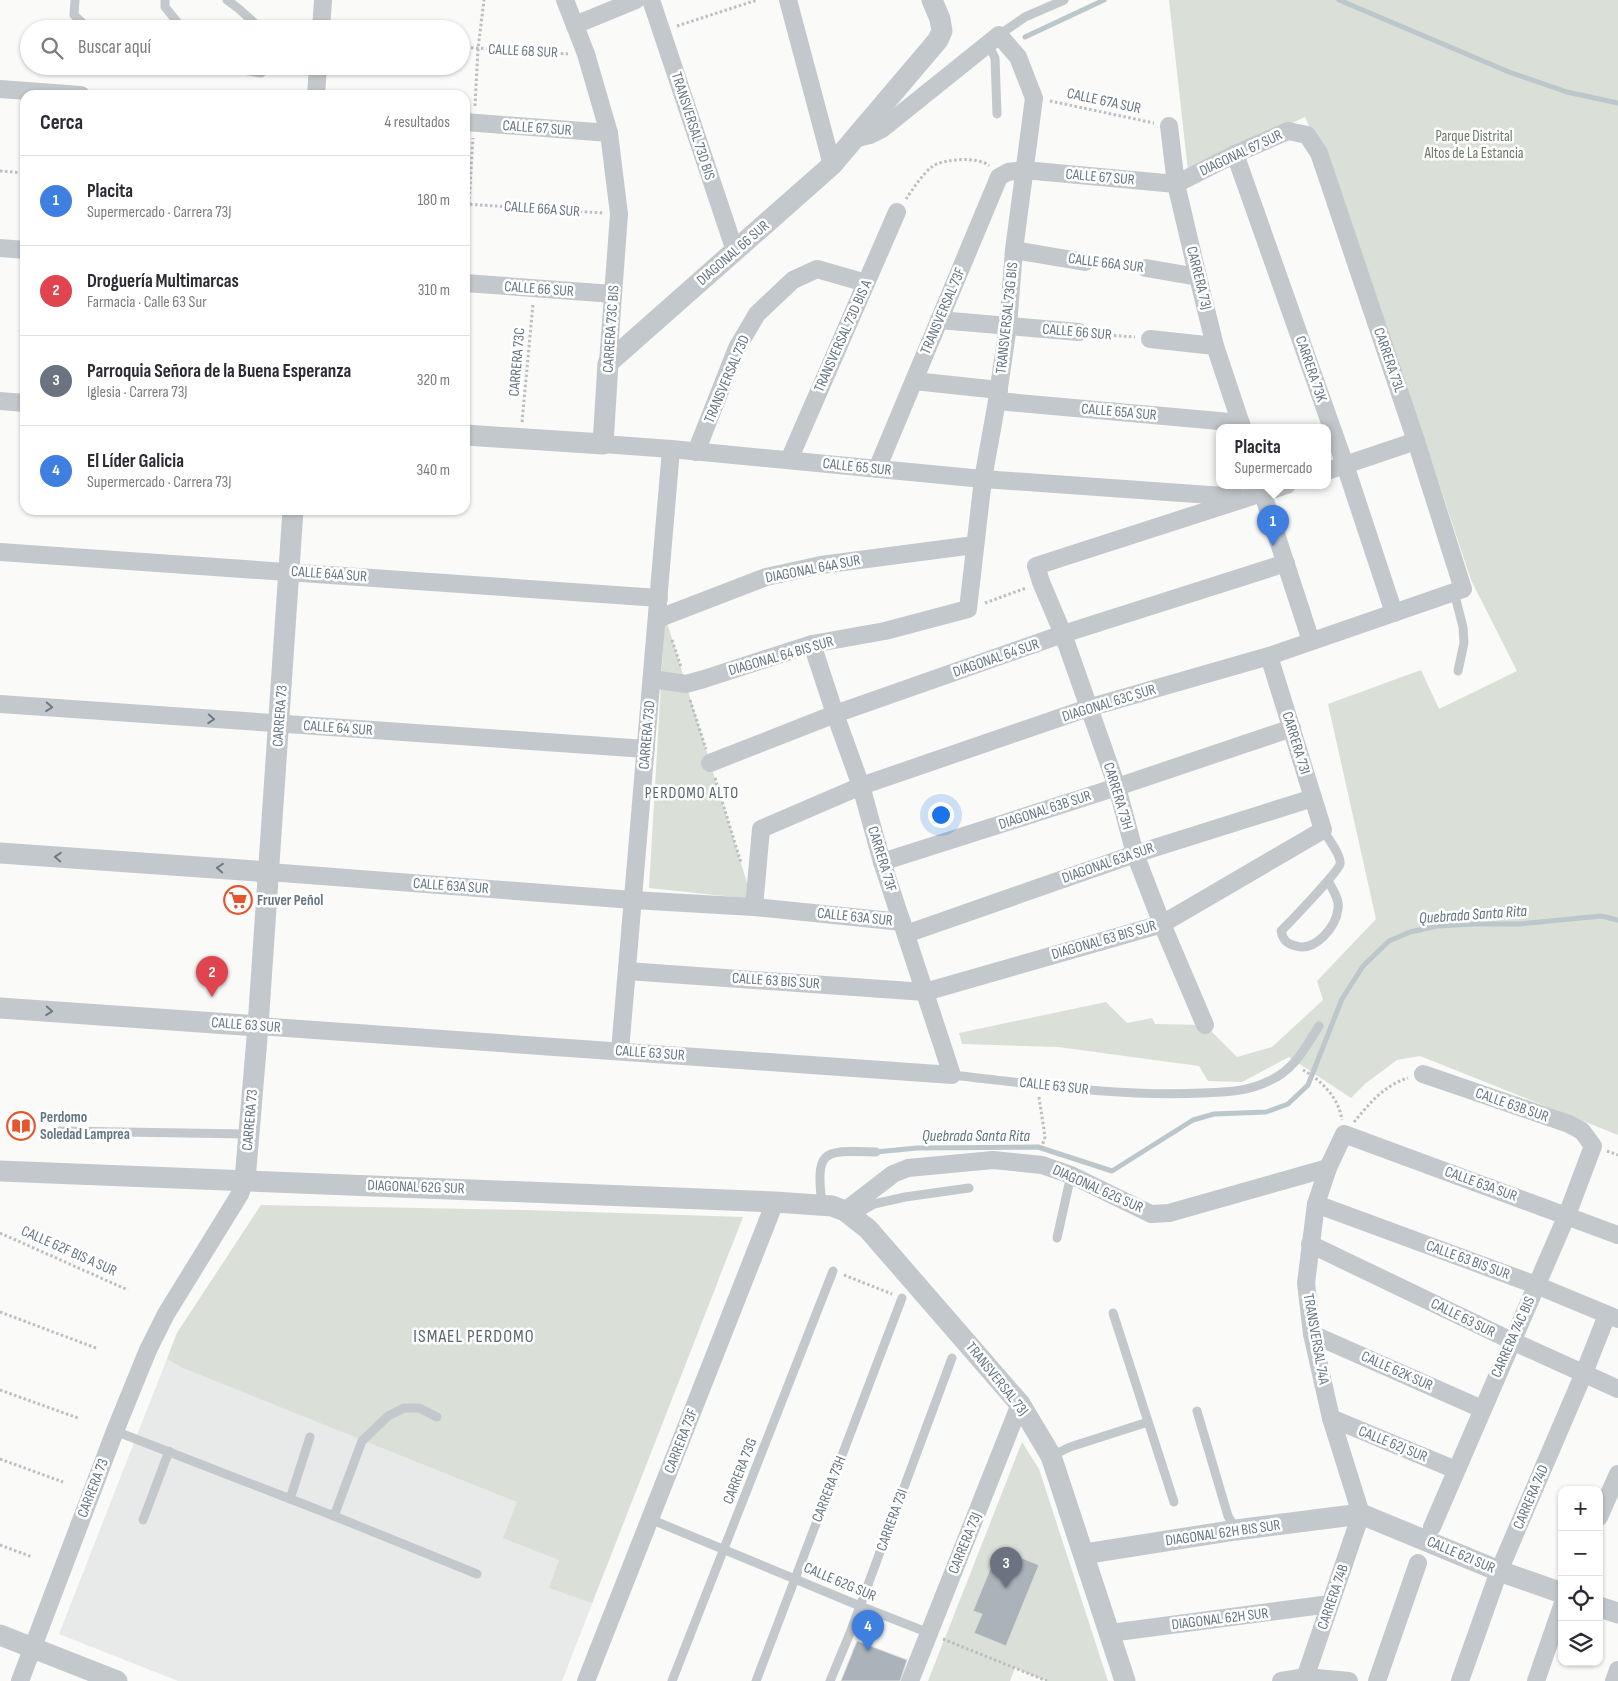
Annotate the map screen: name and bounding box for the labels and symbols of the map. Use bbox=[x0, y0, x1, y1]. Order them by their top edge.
street label: CALLE 68 SUR bbox=[488, 40, 558, 62]
street label: TRANSVERSAL 73D BIS bbox=[667, 70, 719, 182]
street label: CALLE 67A SUR bbox=[1065, 84, 1143, 118]
street label: CALLE 67 SUR bbox=[502, 116, 572, 140]
street label: DIAGONAL 67 SUR bbox=[1196, 125, 1286, 180]
park label: Parque Distrital Altos de La Estancia bbox=[1423, 127, 1524, 163]
street label: CALLE 67 SUR bbox=[1065, 165, 1135, 189]
street label: CALLE 66A SUR bbox=[503, 197, 581, 221]
street label: DIAGONAL 66 SUR bbox=[693, 216, 773, 290]
street label: CARRERA 73J bbox=[1182, 244, 1216, 312]
street label: CALLE 66A SUR bbox=[1067, 249, 1145, 277]
street label: TRANSVERSAL 73G BIS bbox=[992, 261, 1022, 375]
street label: TRANSVERSAL 73F bbox=[916, 265, 970, 357]
street label: TRANSVERSAL 73D BIS A bbox=[810, 276, 877, 395]
street label: CALLE 66 SUR bbox=[504, 277, 574, 301]
street label: CARRERA 73C BIS bbox=[598, 285, 624, 373]
street label: CALLE 66 SUR bbox=[1041, 319, 1113, 345]
street label: CARRERA 73L bbox=[1369, 325, 1409, 395]
street label: CARRERA 73C bbox=[505, 327, 529, 397]
street label: TRANSVERSAL 73D bbox=[700, 332, 754, 426]
street label: CARRERA 73K bbox=[1291, 334, 1331, 405]
street label: CALLE 65A SUR bbox=[1081, 399, 1158, 425]
street label: CALLE 65 SUR bbox=[822, 454, 892, 480]
pin: 1 bbox=[1257, 505, 1289, 546]
street label: DIAGONAL 64A SUR bbox=[764, 550, 862, 588]
street label: CALLE 64A SUR bbox=[290, 562, 368, 586]
street label: DIAGONAL 64 BIS SUR bbox=[726, 632, 836, 680]
street label: DIAGONAL 64 SUR bbox=[950, 634, 1042, 682]
street label: DIAGONAL 63C SUR bbox=[1060, 680, 1158, 726]
street label: CARRERA 73 bbox=[268, 685, 292, 747]
street label: CARRERA 73D bbox=[635, 700, 659, 770]
one-way arrow bbox=[45, 702, 53, 713]
street label: CARRERA 73I bbox=[1277, 709, 1315, 777]
one-way arrow bbox=[207, 713, 215, 724]
street label: CALLE 64 SUR bbox=[303, 716, 373, 740]
street label: CARRERA 73H bbox=[1099, 760, 1137, 832]
district label: PERDOMO ALTO bbox=[645, 784, 739, 803]
street label: DIAGONAL 63B SUR bbox=[996, 786, 1094, 834]
your location bbox=[928, 802, 954, 828]
street label: CARRERA 73F bbox=[863, 824, 901, 894]
street label: DIAGONAL 63A SUR bbox=[1059, 838, 1157, 888]
one-way arrow bbox=[54, 852, 62, 863]
one-way arrow bbox=[216, 863, 224, 874]
street label: CALLE 63A SUR bbox=[413, 874, 490, 898]
supermarket icon: Fruver Peñol bbox=[223, 885, 253, 915]
place label: Fruver Peñol bbox=[257, 891, 323, 910]
water label: Quebrada Santa Rita bbox=[1418, 902, 1528, 928]
street label: CALLE 63A SUR bbox=[816, 904, 894, 930]
street label: DIAGONAL 63 BIS SUR bbox=[1049, 916, 1159, 964]
pin: 2 bbox=[196, 956, 228, 997]
street label: CALLE 63 BIS SUR bbox=[731, 968, 821, 994]
one-way arrow bbox=[45, 1005, 53, 1016]
street label: CALLE 63 SUR bbox=[211, 1013, 281, 1037]
street label: CALLE 63 SUR bbox=[615, 1041, 685, 1065]
street label: CALLE 63 SUR bbox=[1019, 1073, 1090, 1099]
street label: CALLE 63B SUR bbox=[1473, 1084, 1551, 1126]
street label: CARRERA 73 bbox=[238, 1088, 262, 1152]
place label: Perdomo Soledad Lamprea bbox=[40, 1108, 130, 1144]
library icon: Perdomo Soledad Lamprea bbox=[6, 1111, 36, 1141]
water label: Quebrada Santa Rita bbox=[922, 1127, 1031, 1146]
street label: DIAGONAL 62G SUR bbox=[1050, 1161, 1146, 1217]
street label: CALLE 63A SUR bbox=[1442, 1162, 1520, 1206]
street label: DIAGONAL 62G SUR bbox=[367, 1176, 465, 1198]
street label: CALLE 62F BIS A SUR bbox=[18, 1221, 120, 1281]
street label: CALLE 63 BIS SUR bbox=[1423, 1236, 1513, 1284]
street label: TRANSVERSAL 74A bbox=[1299, 1292, 1333, 1386]
street label: CALLE 63 SUR bbox=[1428, 1294, 1498, 1342]
street label: CARRERA 74C BIS bbox=[1487, 1294, 1539, 1380]
district label: ISMAEL PERDOMO bbox=[413, 1326, 535, 1347]
street label: TRANSVERSAL 73J bbox=[961, 1338, 1033, 1420]
street label: CALLE 62K SUR bbox=[1358, 1347, 1436, 1395]
street label: CARRERA 73F bbox=[660, 1406, 702, 1476]
street label: CALLE 62J SUR bbox=[1356, 1422, 1430, 1466]
street label: CARRERA 73G bbox=[719, 1435, 761, 1507]
street label: CARRERA 73H bbox=[808, 1453, 850, 1525]
street label: CARRERA 73 bbox=[73, 1456, 113, 1520]
street label: CARRERA 74D bbox=[1509, 1462, 1553, 1532]
street label: CARRERA 73I bbox=[872, 1486, 912, 1554]
street label: CARRERA 73J bbox=[944, 1509, 986, 1577]
street label: DIAGONAL 62H BIS SUR bbox=[1164, 1516, 1282, 1550]
street label: CALLE 62I SUR bbox=[1424, 1532, 1498, 1578]
pin: 3 bbox=[990, 1547, 1022, 1588]
street label: CALLE 62G SUR bbox=[801, 1558, 879, 1606]
street label: CARRERA 74B bbox=[1313, 1562, 1353, 1632]
street label: DIAGONAL 62H SUR bbox=[1171, 1604, 1270, 1634]
pin: 4 bbox=[852, 1610, 884, 1651]

